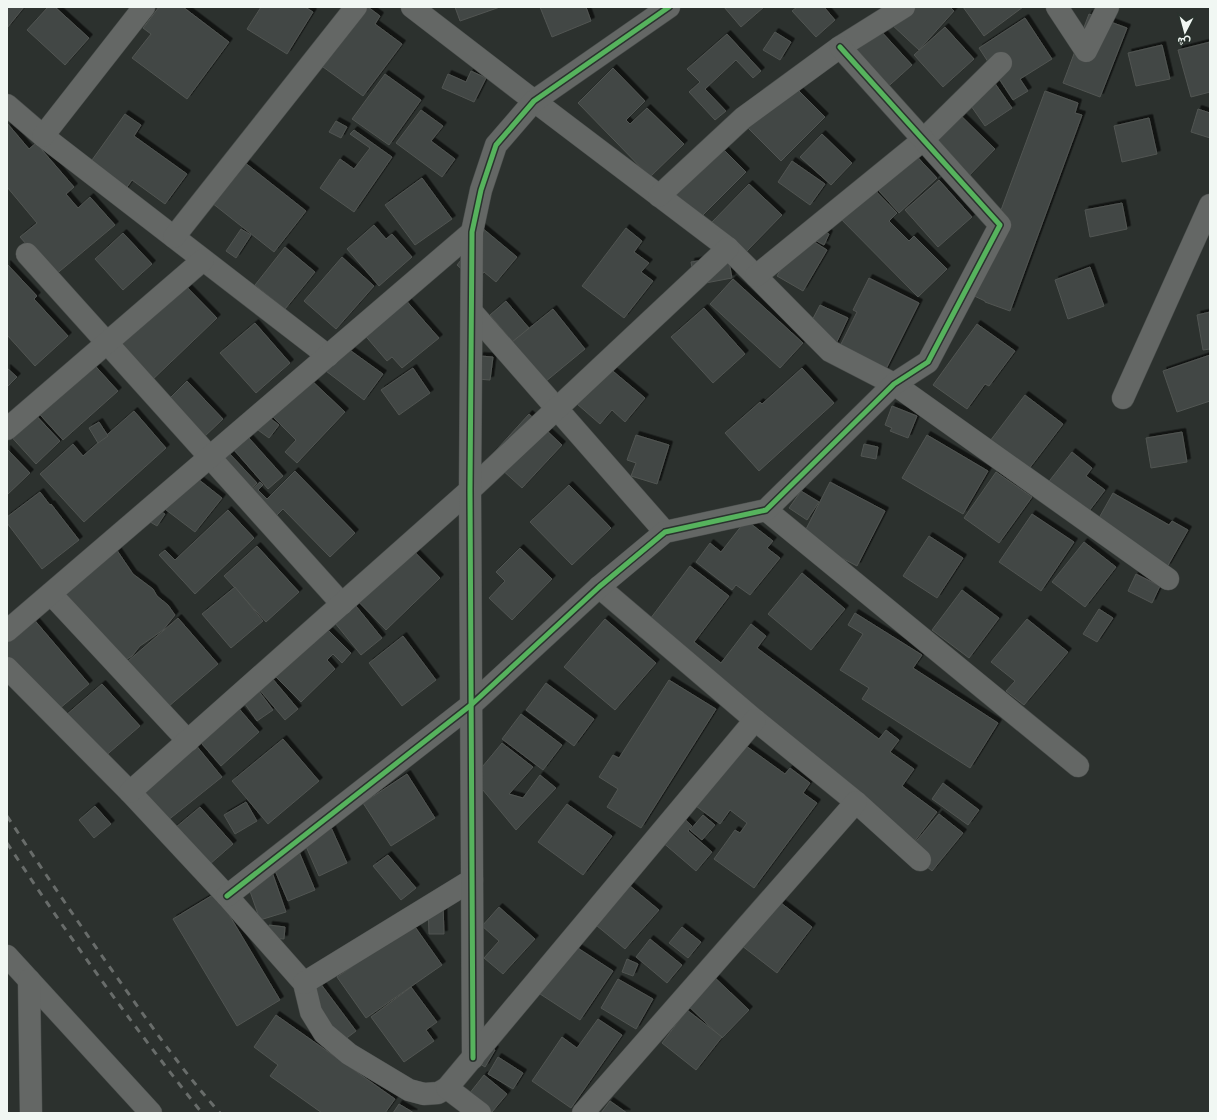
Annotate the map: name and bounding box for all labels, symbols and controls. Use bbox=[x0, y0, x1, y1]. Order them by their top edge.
north arrow bbox=[1165, 12, 1205, 52]
text: ش bbox=[1177, 34, 1191, 49]

